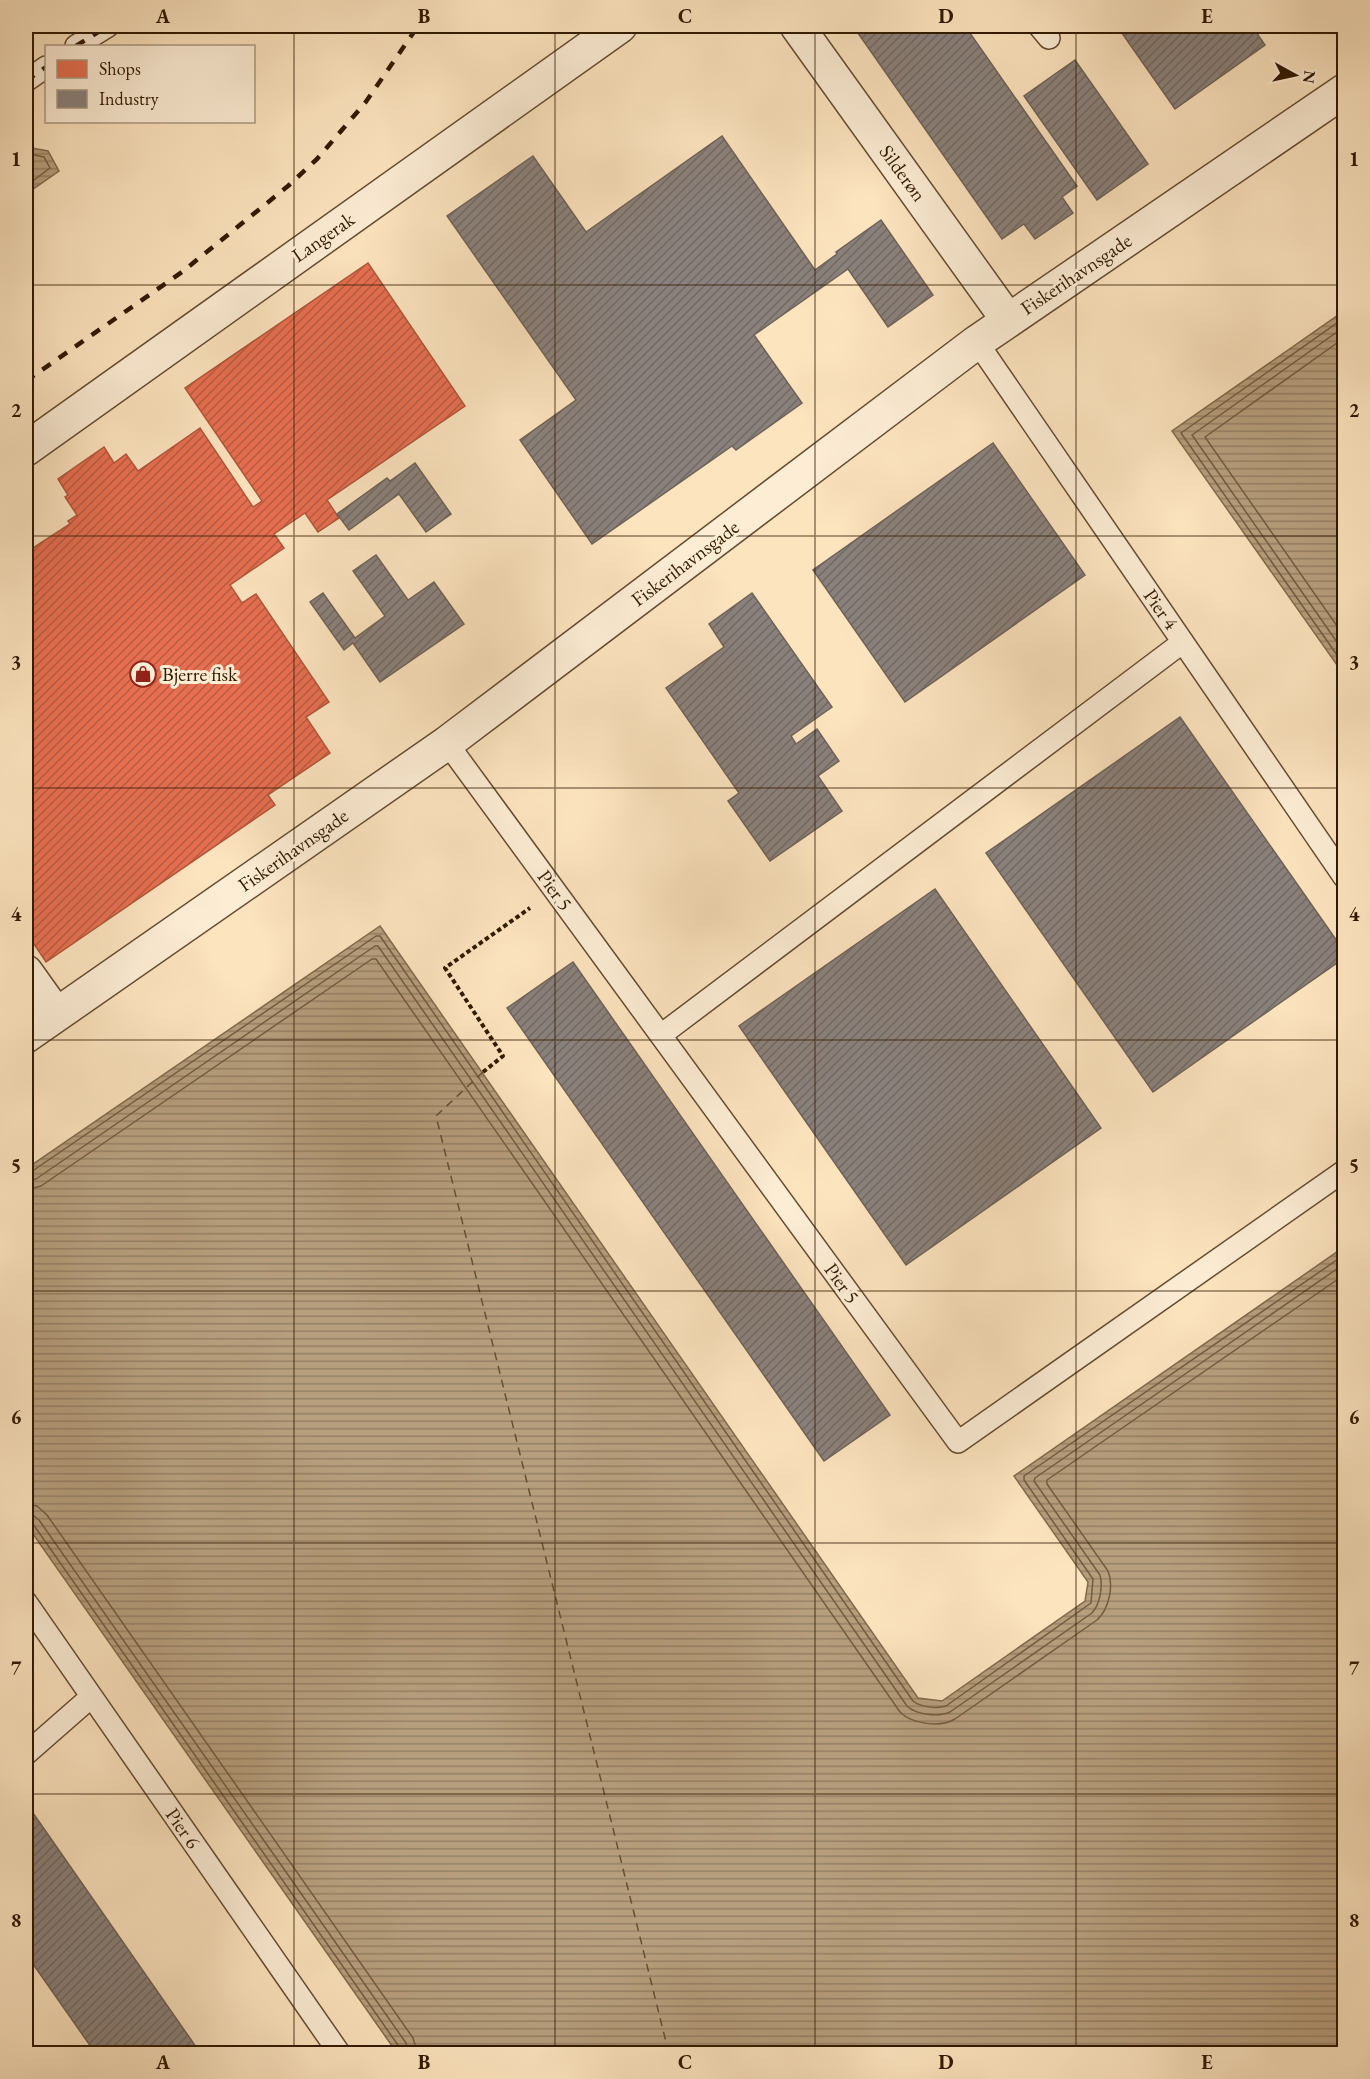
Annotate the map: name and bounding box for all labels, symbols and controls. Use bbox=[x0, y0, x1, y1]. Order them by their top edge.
text: A bbox=[155, 3, 171, 29]
text: B bbox=[418, 3, 430, 29]
text: C bbox=[678, 3, 692, 29]
text: D bbox=[938, 3, 954, 29]
text: E bbox=[1201, 3, 1213, 29]
legend bbox=[45, 45, 255, 123]
north arrow bbox=[1265, 45, 1325, 105]
text: Shops bbox=[99, 57, 141, 80]
text: N bbox=[1298, 69, 1321, 85]
text: Industry bbox=[99, 87, 159, 110]
street label: Silderøn bbox=[874, 140, 933, 207]
text: 1 bbox=[11, 146, 21, 172]
text: 1 bbox=[1349, 146, 1359, 172]
street label: Langerak bbox=[287, 206, 360, 268]
street label: Fiskerihavnsgade bbox=[1015, 227, 1137, 321]
text: 2 bbox=[11, 397, 22, 423]
text: 2 bbox=[1349, 397, 1360, 423]
street label: Fiskerihavnsgade bbox=[626, 514, 744, 612]
street label: Pier 4 bbox=[1138, 584, 1184, 635]
text: 3 bbox=[11, 649, 21, 675]
text: 3 bbox=[1349, 649, 1359, 675]
shop icon: Bjerre fisk bbox=[128, 659, 158, 689]
place label: Bjerre fisk bbox=[162, 661, 238, 687]
street label: Fiskerihavnsgade bbox=[233, 802, 353, 898]
street label: Pier 5 bbox=[532, 865, 578, 915]
text: 4 bbox=[11, 901, 22, 927]
text: 4 bbox=[1349, 901, 1360, 927]
text: 5 bbox=[11, 1152, 21, 1178]
text: 5 bbox=[1349, 1152, 1359, 1178]
street label: Pier 5 bbox=[819, 1258, 865, 1308]
text: 6 bbox=[11, 1404, 22, 1430]
text: 6 bbox=[1349, 1404, 1360, 1430]
text: 7 bbox=[11, 1655, 22, 1681]
text: 7 bbox=[1349, 1655, 1360, 1681]
street label: Pier 6 bbox=[160, 1803, 206, 1854]
text: 8 bbox=[11, 1907, 21, 1933]
text: 8 bbox=[1349, 1907, 1359, 1933]
text: A bbox=[155, 2049, 171, 2075]
text: B bbox=[418, 2049, 430, 2075]
text: C bbox=[678, 2049, 692, 2075]
text: D bbox=[938, 2049, 954, 2075]
text: E bbox=[1201, 2049, 1213, 2075]

